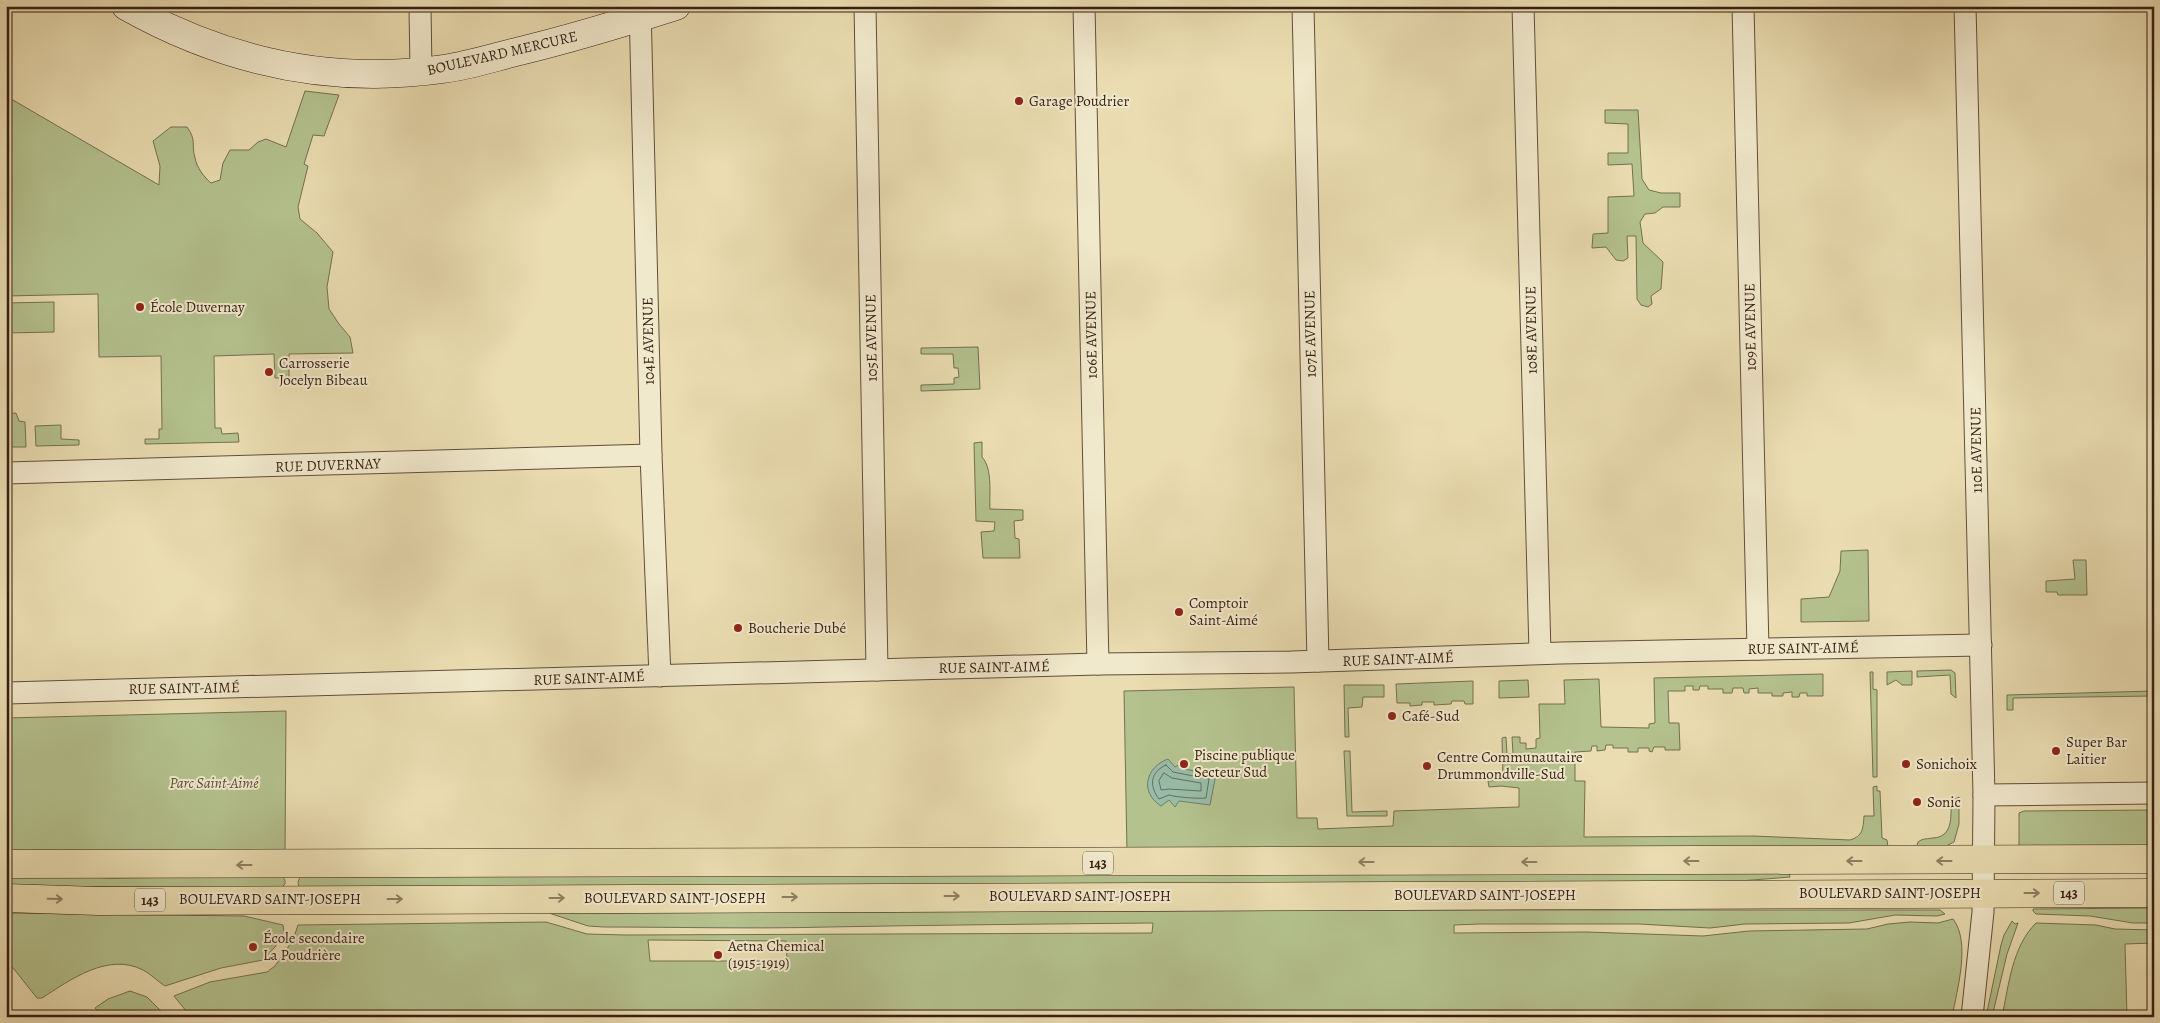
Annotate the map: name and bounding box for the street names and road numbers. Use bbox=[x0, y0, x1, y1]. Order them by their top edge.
street label: BOULEVARD MERCURE bbox=[425, 26, 579, 80]
street label: 109E AVENUE bbox=[1739, 283, 1761, 371]
street label: 108E AVENUE bbox=[1520, 286, 1542, 374]
street label: 107E AVENUE bbox=[1299, 290, 1321, 378]
street label: 106E AVENUE bbox=[1080, 291, 1102, 379]
street label: 105E AVENUE bbox=[860, 294, 882, 382]
street label: 104E AVENUE bbox=[637, 297, 659, 385]
street label: 110E AVENUE bbox=[1965, 407, 1987, 493]
street label: RUE DUVERNAY bbox=[275, 453, 382, 477]
street label: RUE SAINT-AIMÉ bbox=[1747, 637, 1859, 659]
street label: RUE SAINT-AIMÉ bbox=[1342, 647, 1454, 671]
street label: RUE SAINT-AIMÉ bbox=[938, 656, 1050, 678]
street label: RUE SAINT-AIMÉ bbox=[533, 666, 645, 690]
street label: RUE SAINT-AIMÉ bbox=[128, 677, 240, 699]
road number: 143 bbox=[1083, 851, 1113, 874]
road number: 143 bbox=[2054, 881, 2084, 904]
street label: BOULEVARD SAINT-JOSEPH bbox=[1799, 883, 1981, 903]
street label: BOULEVARD SAINT-JOSEPH bbox=[1394, 885, 1576, 905]
street label: BOULEVARD SAINT-JOSEPH bbox=[989, 886, 1171, 906]
road number: 143 bbox=[135, 888, 165, 912]
street label: BOULEVARD SAINT-JOSEPH bbox=[584, 888, 766, 908]
street label: BOULEVARD SAINT-JOSEPH bbox=[179, 889, 361, 909]

